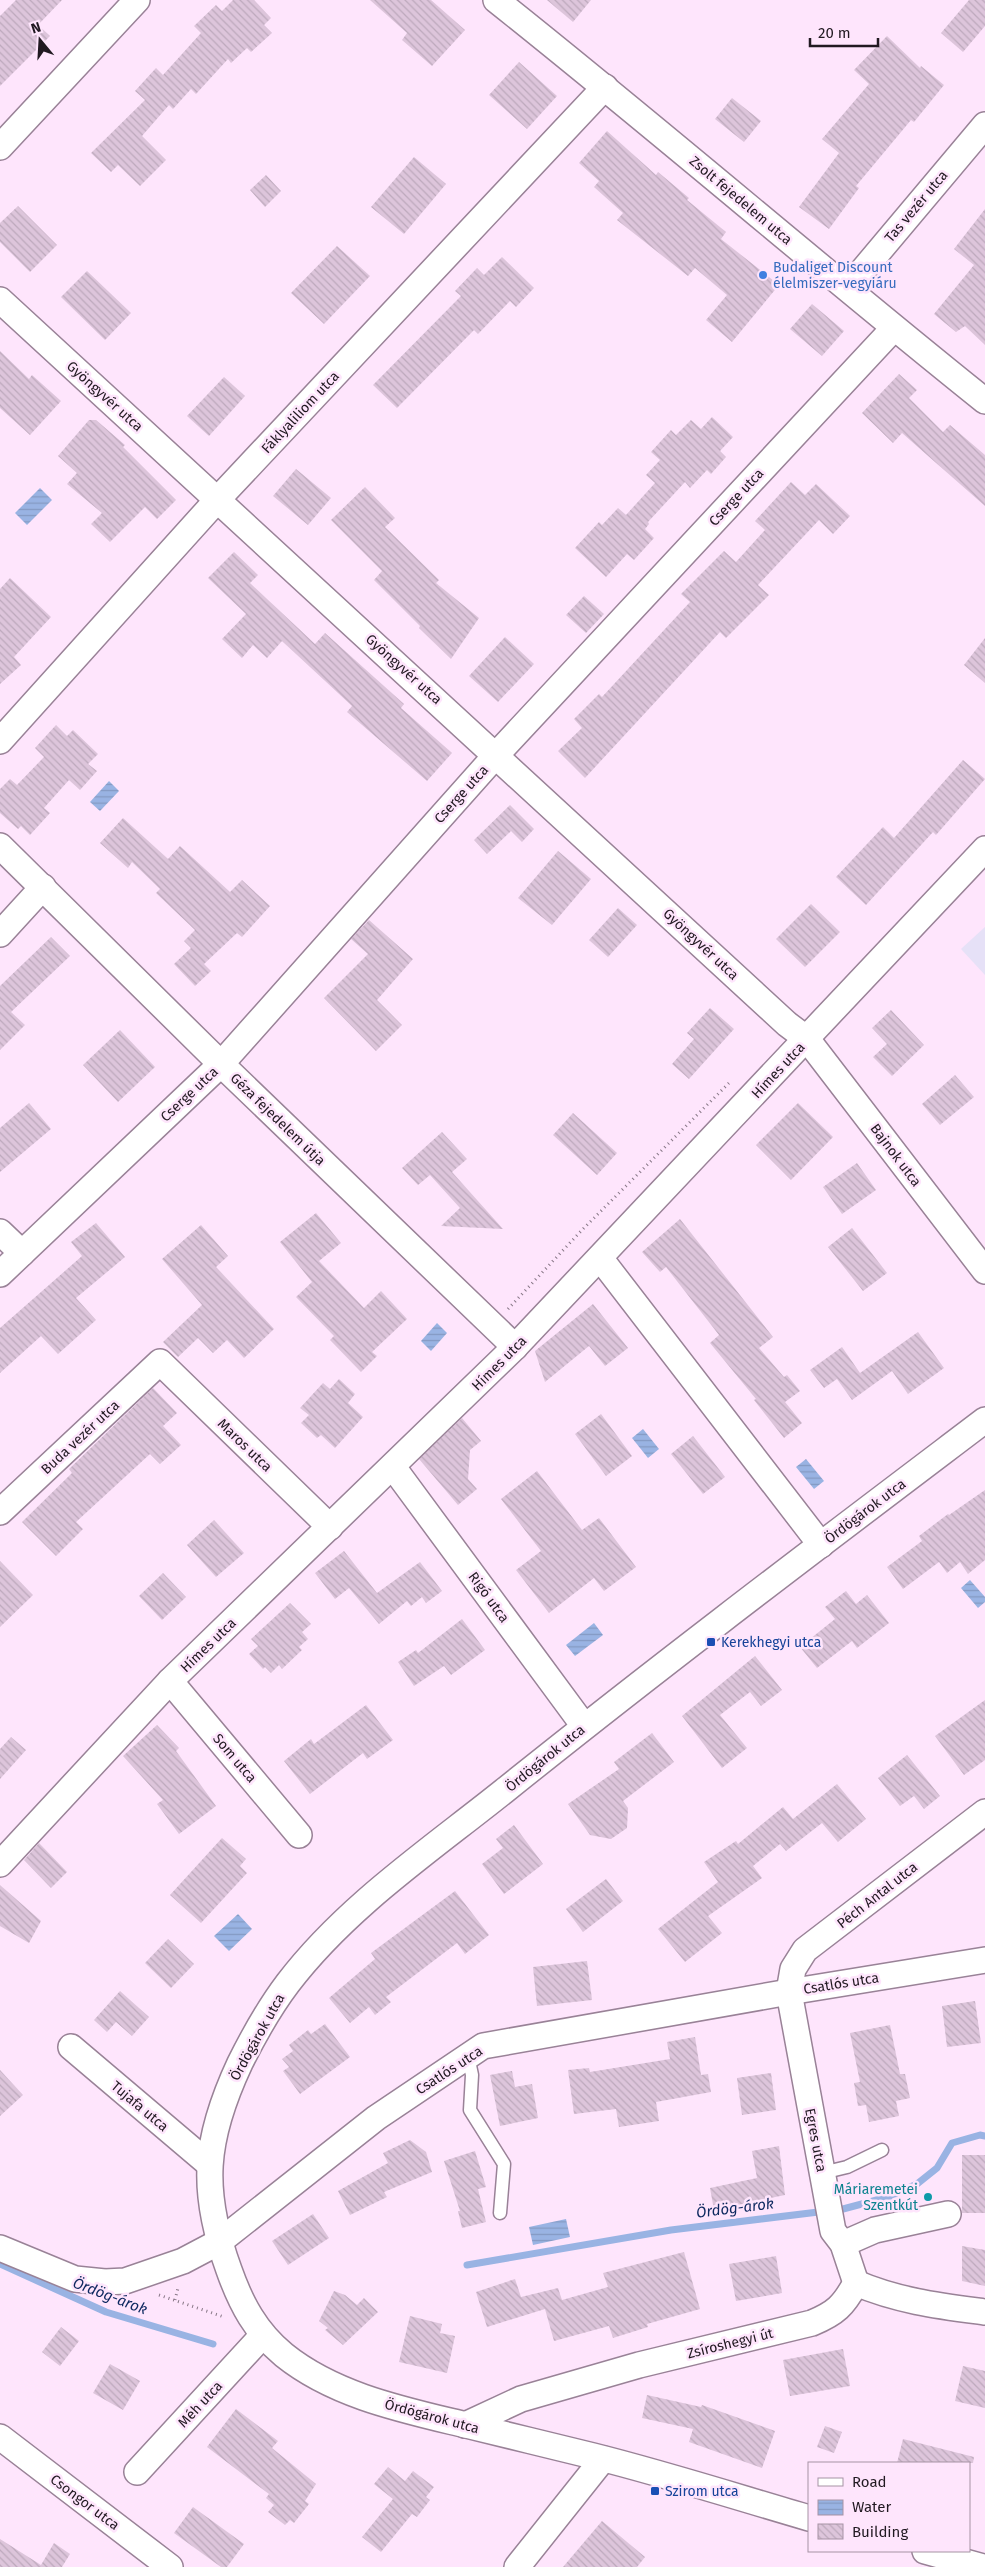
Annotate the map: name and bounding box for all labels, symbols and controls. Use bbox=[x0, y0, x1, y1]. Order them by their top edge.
north arrow bbox=[15, 15, 65, 65]
scale bar bbox=[810, 15, 878, 47]
text: N bbox=[29, 19, 43, 38]
text: 20 m bbox=[818, 24, 851, 42]
street label: Zsolt fejedelem utca bbox=[686, 152, 796, 248]
street label: Tas vezér utca bbox=[881, 167, 951, 246]
place label: Budaliget Discount élelmiszer-vegyiáru bbox=[773, 259, 897, 292]
marker: Budaliget Discount élelmiszer-vegyiáru bbox=[757, 269, 769, 281]
street label: Gyöngyvér utca bbox=[63, 358, 146, 435]
street label: Fáklyaliliom utca bbox=[258, 368, 343, 457]
street label: Cserge utca bbox=[705, 465, 767, 530]
street label: Gyöngyvér utca bbox=[362, 631, 445, 708]
street label: Cserge utca bbox=[431, 762, 492, 827]
street label: Gyöngyvér utca bbox=[659, 905, 742, 984]
street label: Hímes utca bbox=[748, 1039, 809, 1102]
street label: Cserge utca bbox=[157, 1063, 222, 1125]
street label: Géza fejedelem útja bbox=[227, 1070, 329, 1169]
street label: Bajnok utca bbox=[866, 1121, 925, 1190]
street label: Hímes utca bbox=[468, 1332, 530, 1394]
street label: Buda vezér utca bbox=[38, 1397, 123, 1478]
street label: Maros utca bbox=[214, 1415, 275, 1475]
street label: Ördögárok utca bbox=[821, 1475, 909, 1547]
street label: Rigó utca bbox=[465, 1569, 513, 1626]
street label: Hímes utca bbox=[177, 1615, 240, 1676]
place label: Kerekhegyi utca bbox=[721, 1634, 821, 1651]
marker: Kerekhegyi utca bbox=[705, 1636, 717, 1648]
street label: Ördögárok utca bbox=[502, 1720, 588, 1796]
street label: Som utca bbox=[209, 1730, 260, 1786]
street label: Péch Antal utca bbox=[834, 1859, 921, 1932]
street label: Csatlós utca bbox=[802, 1969, 880, 1998]
street label: Ördögárok utca bbox=[226, 1990, 288, 2084]
street label: Csatlós utca bbox=[413, 2043, 486, 2098]
street label: Tujafa utca bbox=[108, 2078, 172, 2135]
street label: Egres utca bbox=[801, 2107, 830, 2173]
place label: Máriaremetei Szentkút bbox=[834, 2181, 919, 2214]
marker: Máriaremetei Szentkút bbox=[922, 2191, 934, 2203]
water label: Ördög-árok bbox=[695, 2194, 775, 2222]
water label: Ördög-árok bbox=[70, 2274, 150, 2318]
street label: Zsíroshegyi út bbox=[685, 2324, 776, 2362]
street label: Méh utca bbox=[175, 2377, 226, 2431]
street label: Ördögárok utca bbox=[383, 2395, 481, 2437]
legend bbox=[808, 2462, 970, 2552]
street label: Csongor utca bbox=[47, 2471, 123, 2534]
text: Road bbox=[852, 2473, 887, 2491]
place label: Szirom utca bbox=[665, 2483, 739, 2500]
marker: Szirom utca bbox=[649, 2485, 661, 2497]
text: Water bbox=[852, 2498, 891, 2516]
text: Building bbox=[852, 2523, 908, 2541]

